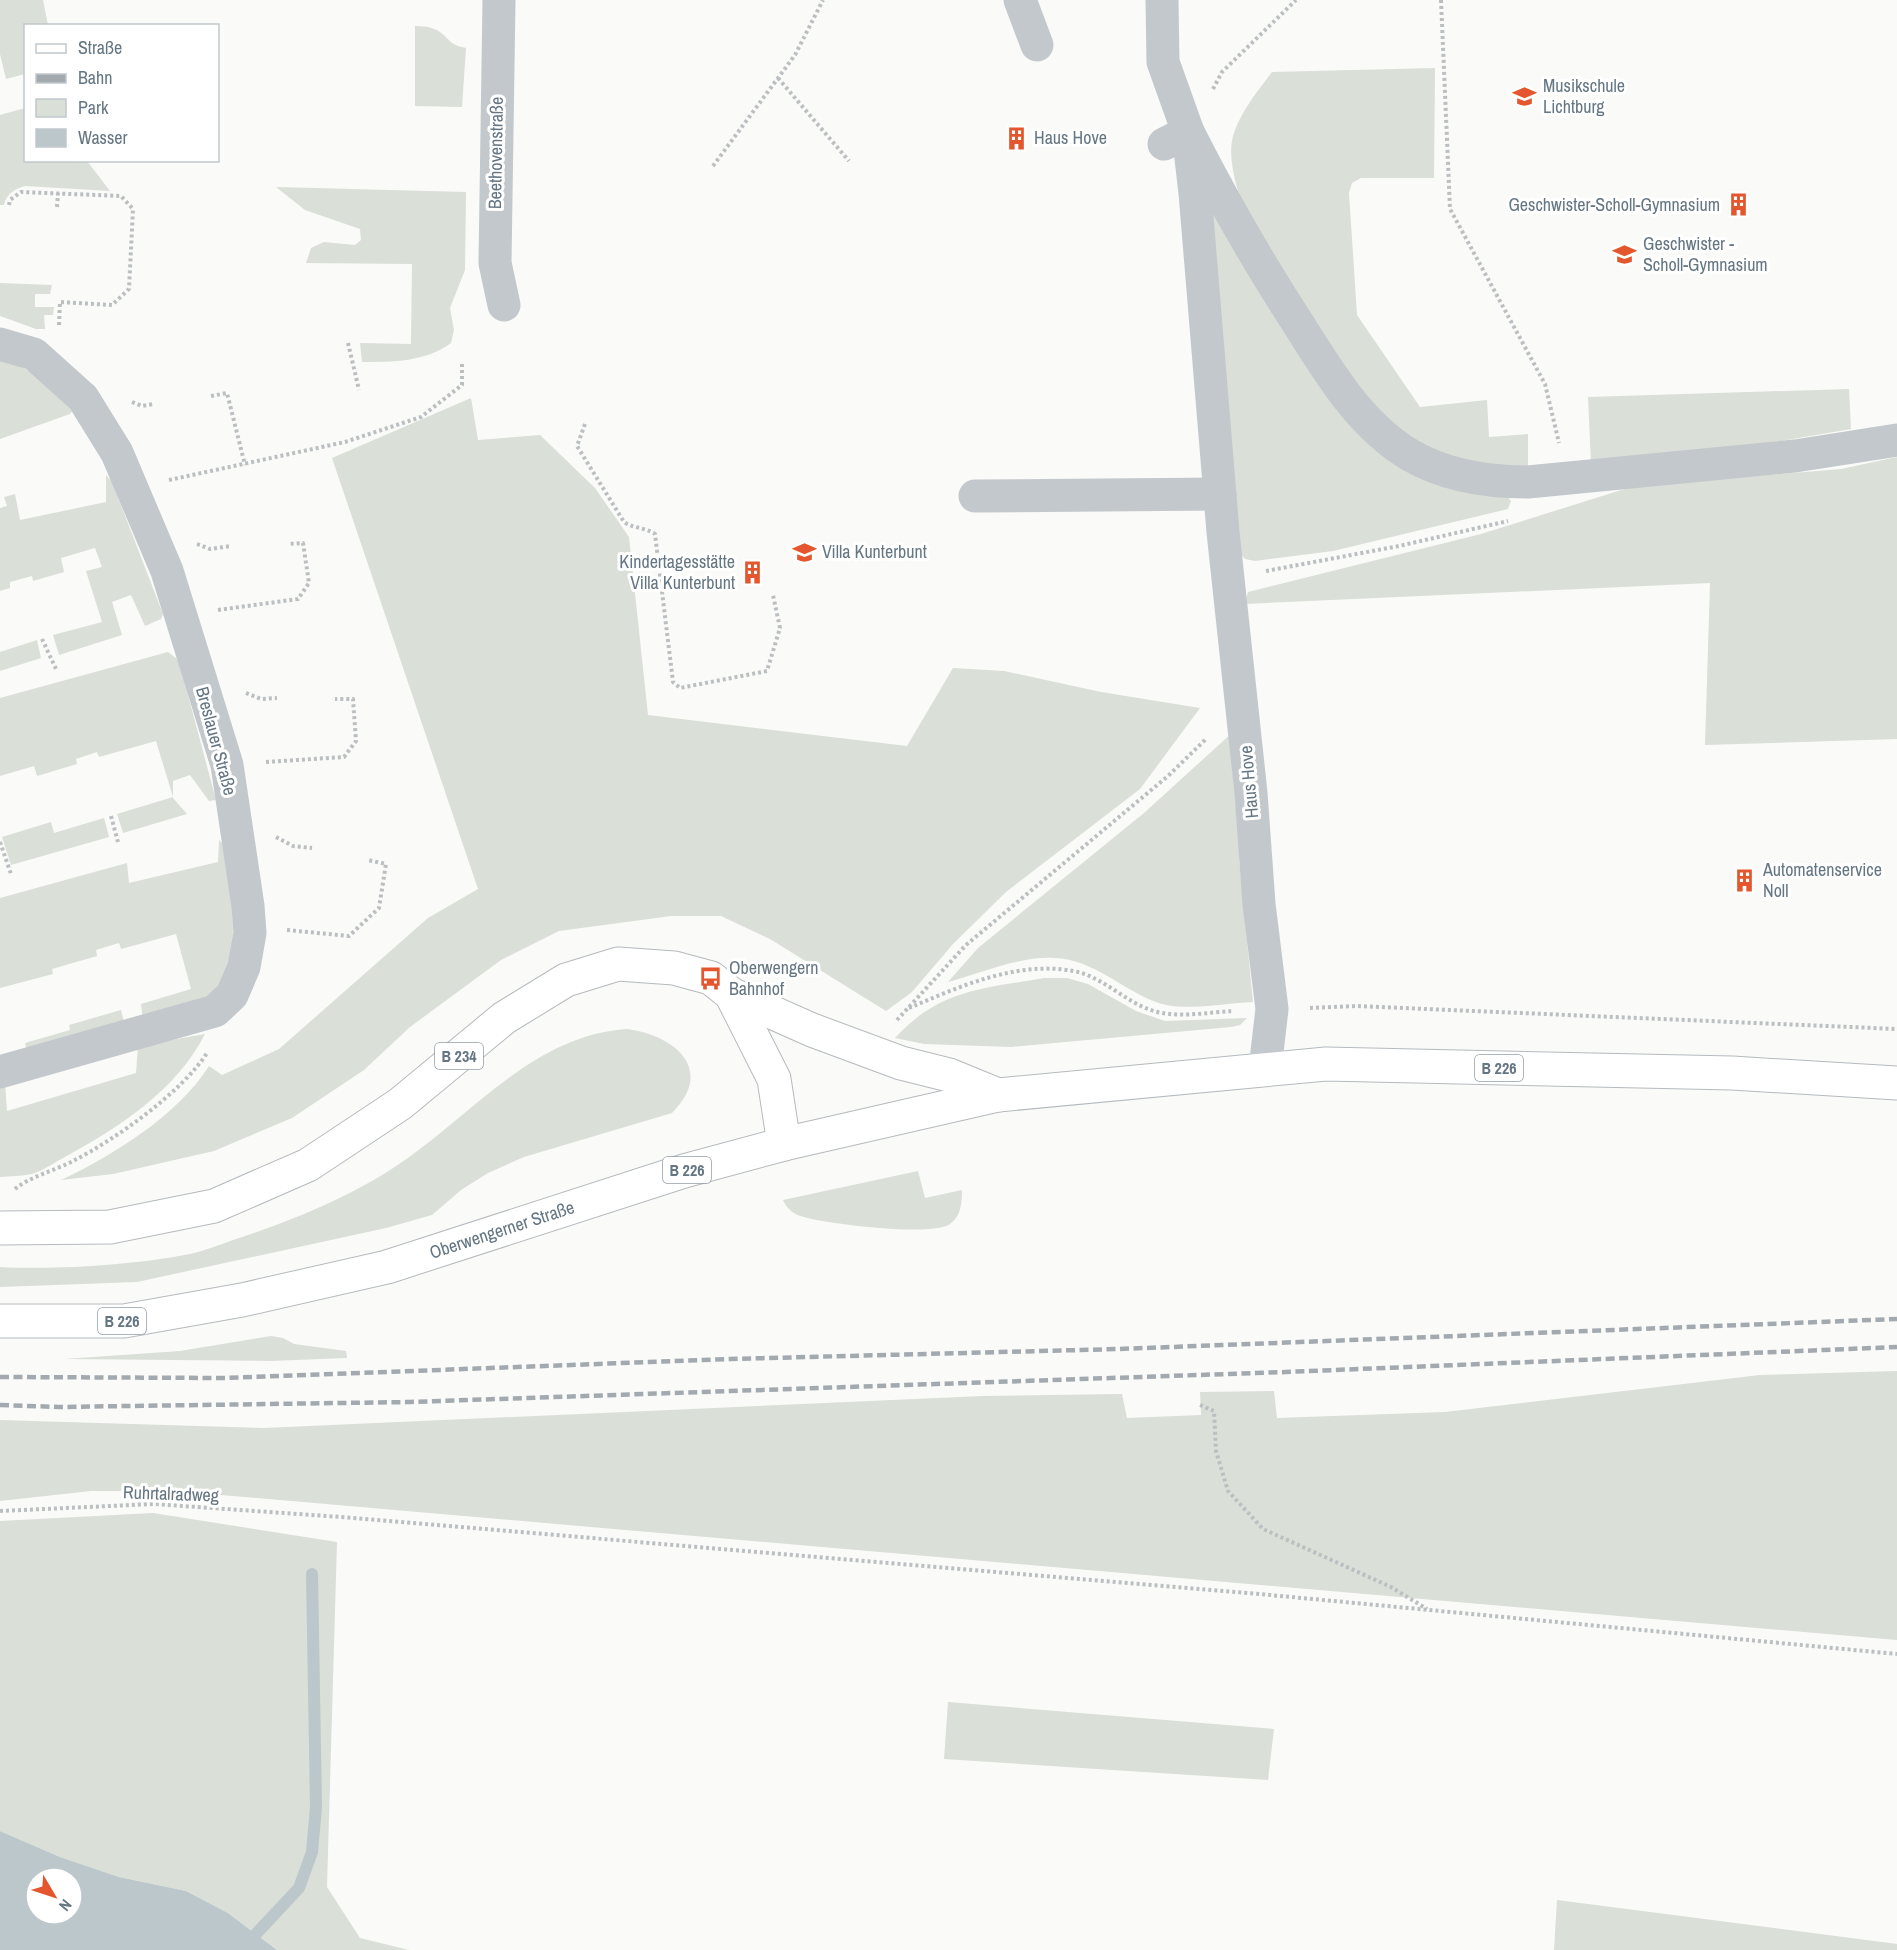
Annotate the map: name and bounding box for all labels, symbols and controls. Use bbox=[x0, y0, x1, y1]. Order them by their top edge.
legend bbox=[24, 24, 219, 162]
text: Straße bbox=[78, 35, 122, 60]
text: Bahn bbox=[78, 65, 112, 90]
place label: Musikschule Lichtburg bbox=[1543, 73, 1625, 119]
school or university icon: Musikschule Lichtburg bbox=[1512, 83, 1538, 109]
text: Park bbox=[78, 95, 109, 120]
street label: Beethovenstraße bbox=[482, 97, 509, 209]
text: Wasser bbox=[78, 125, 128, 150]
building icon: Haus Hove bbox=[1003, 125, 1029, 151]
place label: Haus Hove bbox=[1034, 125, 1107, 150]
place label: Geschwister-Scholl-Gymnasium bbox=[1508, 192, 1720, 217]
building icon: Geschwister-Scholl-Gymnasium bbox=[1725, 192, 1751, 218]
place label: Geschwister - Scholl-Gymnasium bbox=[1643, 231, 1768, 277]
school or university icon: Geschwister - Scholl-Gymnasium bbox=[1612, 241, 1638, 267]
school or university icon: Villa Kunterbunt bbox=[791, 539, 817, 565]
place label: Villa Kunterbunt bbox=[822, 539, 927, 564]
place label: Kindertagesstätte Villa Kunterbunt bbox=[619, 549, 735, 595]
building icon: Kindertagesstätte Villa Kunterbunt bbox=[740, 559, 766, 585]
street label: Breslauer Straße bbox=[190, 684, 243, 798]
street label: Haus Hove bbox=[1233, 745, 1264, 820]
place label: Automatenservice Noll bbox=[1762, 857, 1882, 903]
building icon: Automatenservice Noll bbox=[1732, 867, 1758, 893]
place label: Oberwengern Bahnhof bbox=[729, 955, 818, 1001]
bus stop icon: Oberwengern Bahnhof bbox=[698, 965, 724, 991]
road number: B 234 bbox=[435, 1043, 483, 1069]
road number: B 226 bbox=[1475, 1055, 1523, 1081]
road number: B 226 bbox=[663, 1157, 711, 1183]
street label: Oberwengerner Straße bbox=[426, 1194, 577, 1265]
road number: B 226 bbox=[98, 1308, 146, 1334]
street label: Ruhrtalradweg bbox=[123, 1479, 220, 1508]
north arrow bbox=[24, 1866, 84, 1926]
text: N bbox=[54, 1895, 77, 1916]

